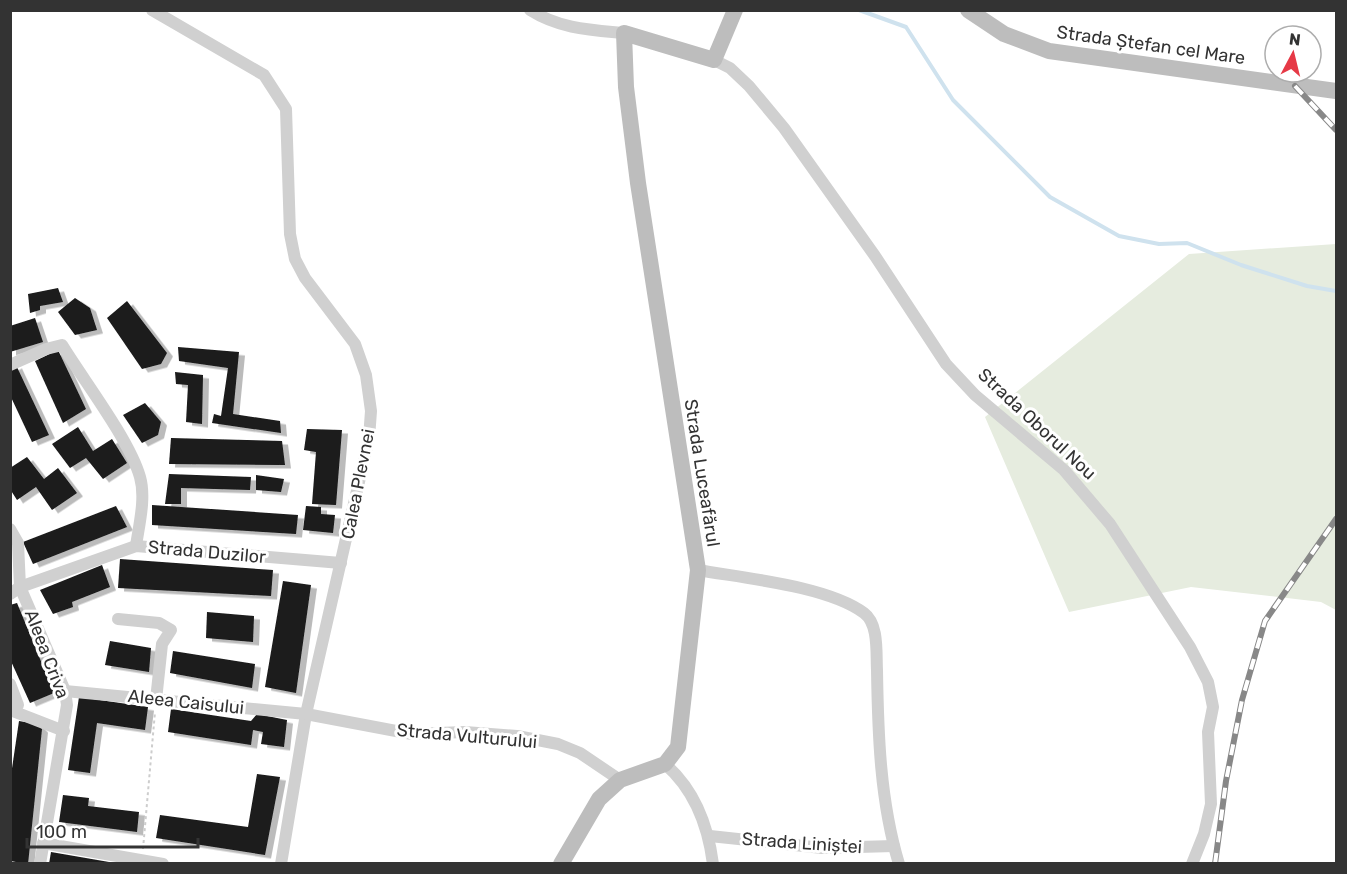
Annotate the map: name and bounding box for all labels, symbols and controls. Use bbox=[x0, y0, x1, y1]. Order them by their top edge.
street label: Strada Ștefan cel Mare bbox=[1055, 21, 1247, 69]
north arrow bbox=[1263, 24, 1323, 84]
text: N bbox=[1288, 29, 1302, 50]
street label: Strada Oborul Nou bbox=[973, 364, 1101, 484]
street label: Strada Luceafărul bbox=[679, 398, 725, 548]
street label: Calea Plevnei bbox=[337, 427, 379, 541]
street label: Strada Duzilor bbox=[147, 536, 267, 568]
street label: Aleea Criva bbox=[20, 606, 74, 702]
street label: Aleea Caisului bbox=[127, 685, 245, 719]
street label: Strada Vulturului bbox=[396, 719, 538, 753]
scale bar bbox=[27, 811, 198, 849]
text: 100 m bbox=[36, 821, 87, 843]
street label: Strada Liniștei bbox=[741, 828, 863, 858]

